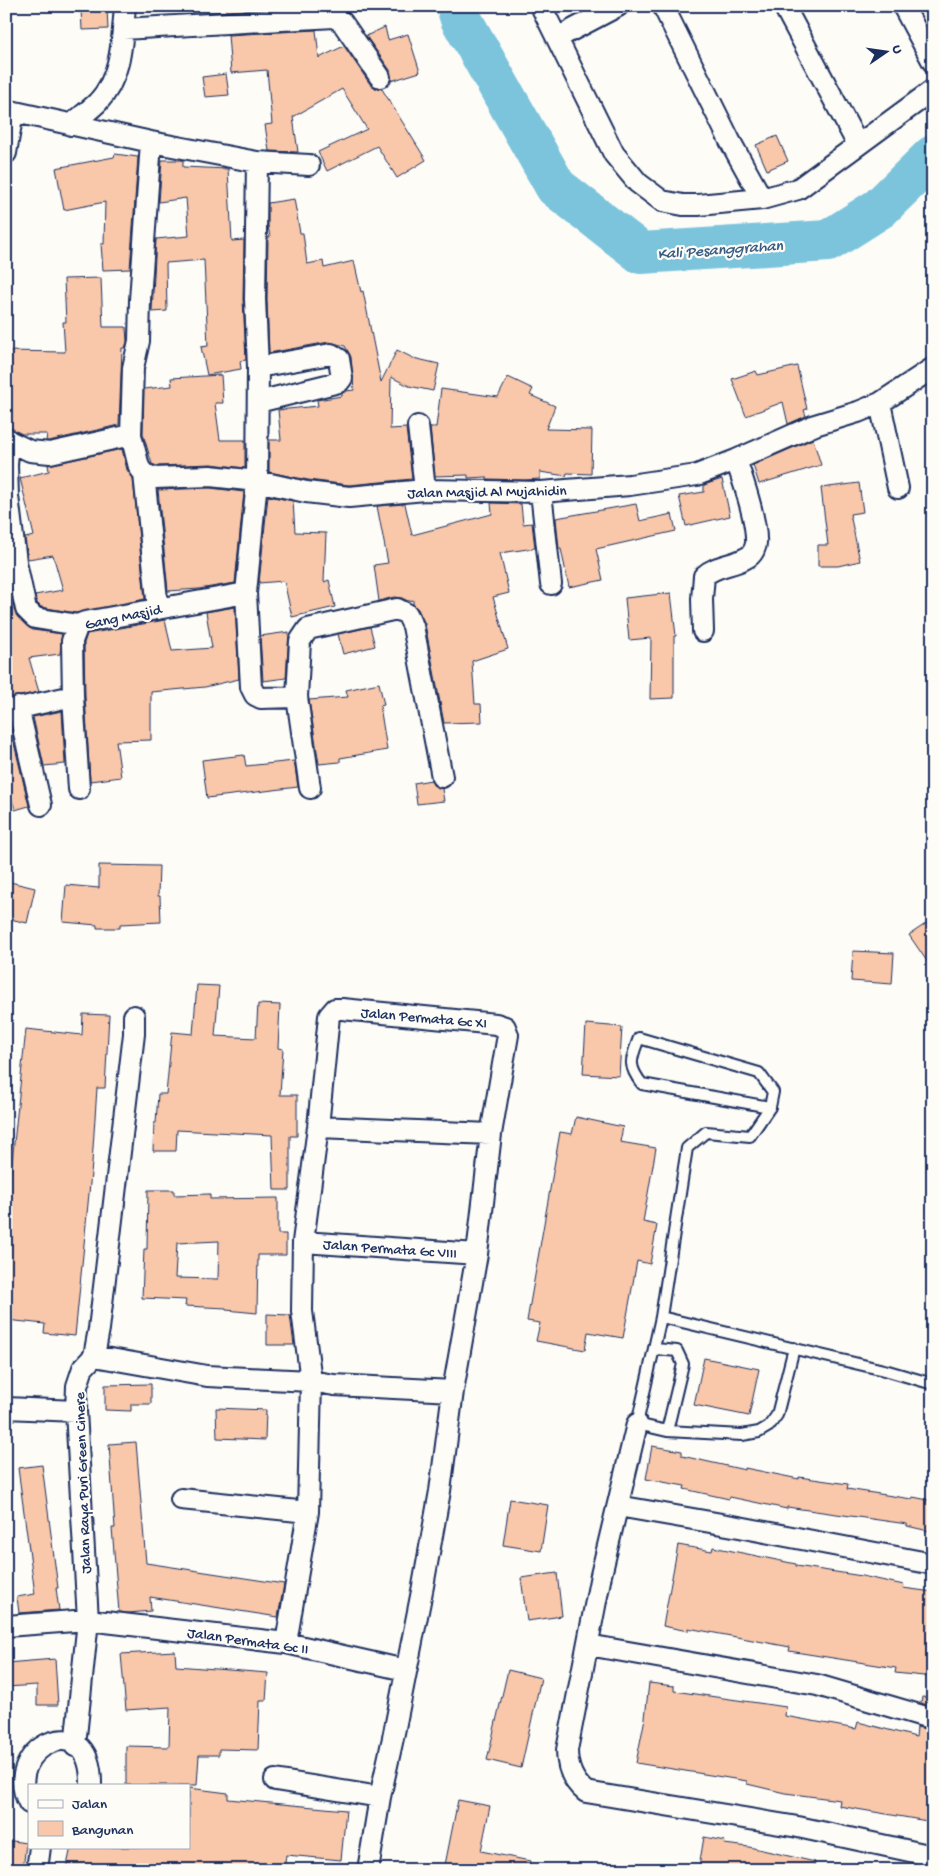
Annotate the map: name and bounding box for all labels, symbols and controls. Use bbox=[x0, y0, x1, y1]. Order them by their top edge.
north arrow bbox=[862, 28, 912, 78]
text: U bbox=[887, 44, 905, 55]
water label: Kali Pesanggrahan bbox=[657, 238, 784, 265]
street label: Jalan Masjid Al Mujahidin bbox=[407, 483, 567, 503]
street label: Gang Masjid bbox=[84, 601, 164, 635]
street label: Jalan Permata Gc XI bbox=[360, 1005, 488, 1033]
street label: Jalan Permata Gc VIII bbox=[322, 1236, 457, 1264]
street label: Jalan Raya Puri Green Cinere bbox=[72, 1392, 96, 1574]
street label: Jalan Permata Gc II bbox=[186, 1625, 309, 1659]
legend bbox=[28, 1784, 190, 1848]
text: Jalan bbox=[72, 1796, 107, 1814]
text: Bangunan bbox=[71, 1822, 133, 1840]

